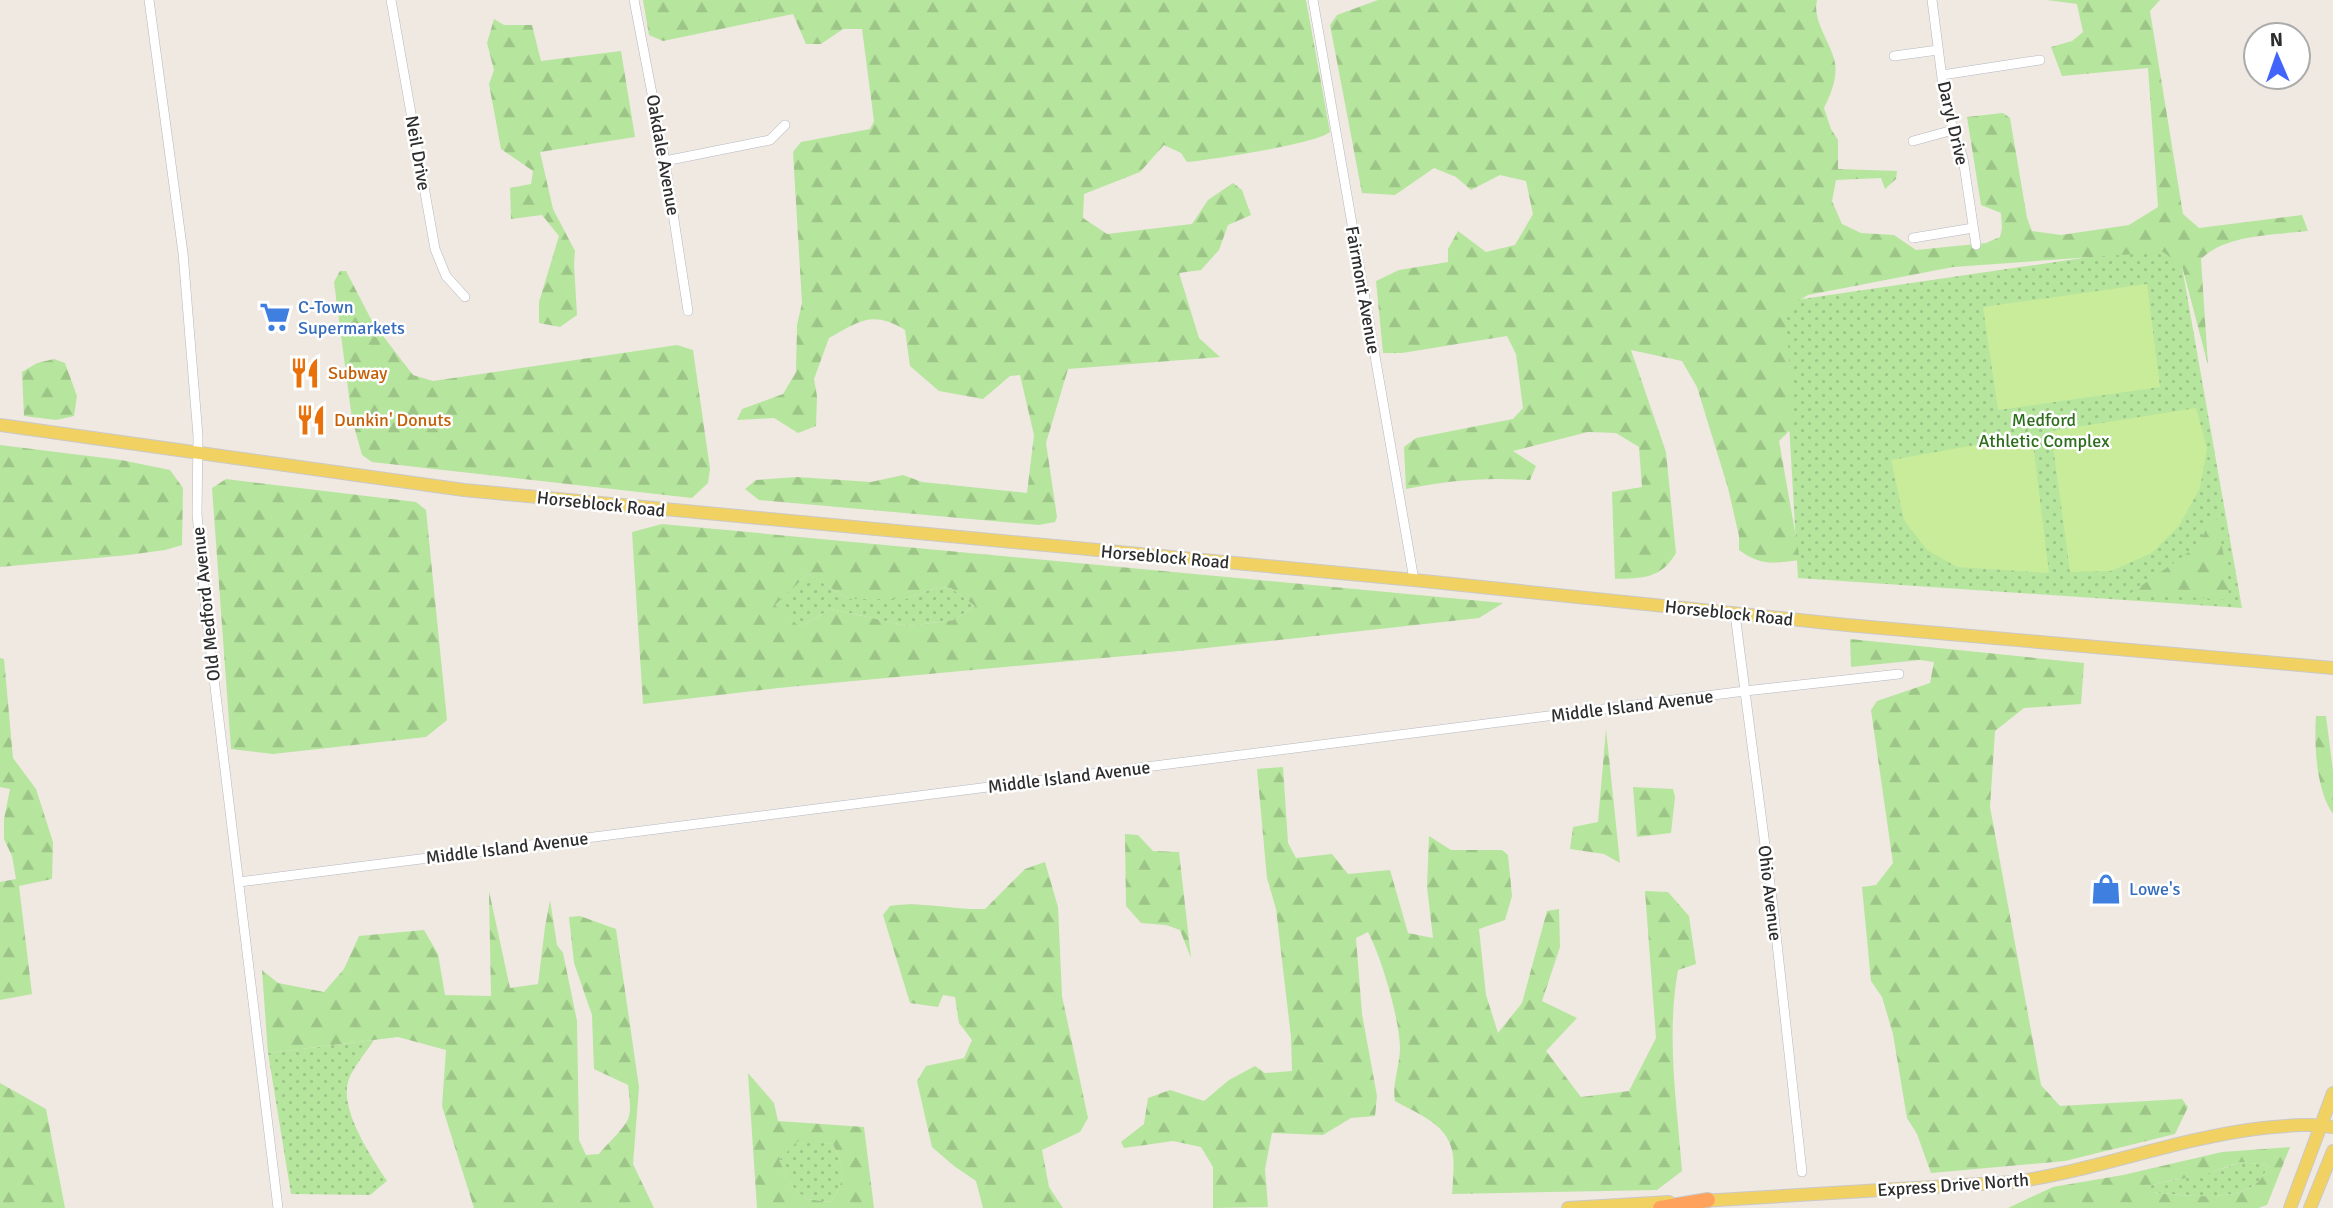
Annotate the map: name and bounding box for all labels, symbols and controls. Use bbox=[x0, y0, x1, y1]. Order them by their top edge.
north arrow bbox=[2242, 21, 2312, 91]
text: N bbox=[2269, 28, 2283, 52]
street label: Daryl Drive bbox=[1933, 79, 1973, 167]
street label: Oakdale Avenue bbox=[642, 93, 684, 217]
street label: Neil Drive bbox=[401, 114, 435, 192]
street label: Fairmont Avenue bbox=[1341, 224, 1385, 356]
place label: C‑Town Supermarkets bbox=[298, 296, 405, 339]
supermarket icon: C‑Town Supermarkets bbox=[258, 300, 292, 334]
restaurant icon: Subway bbox=[288, 356, 322, 390]
place label: Subway bbox=[328, 362, 388, 384]
restaurant icon: Dunkin' Donuts bbox=[294, 403, 328, 437]
place label: Dunkin' Donuts bbox=[334, 409, 452, 431]
park label: Medford Athletic Complex bbox=[1978, 409, 2110, 452]
street label: Horseblock Road bbox=[536, 486, 666, 522]
street label: Old Medford Avenue bbox=[187, 526, 225, 682]
street label: Horseblock Road bbox=[1100, 540, 1230, 574]
street label: Horseblock Road bbox=[1664, 595, 1794, 631]
street label: Middle Island Avenue bbox=[1549, 685, 1715, 727]
street label: Middle Island Avenue bbox=[986, 756, 1152, 798]
street label: Middle Island Avenue bbox=[424, 827, 590, 869]
street label: Ohio Avenue bbox=[1753, 844, 1787, 942]
shop icon: Lowe's bbox=[2089, 872, 2123, 906]
place label: Lowe's bbox=[2129, 878, 2181, 900]
street label: Express Drive North bbox=[1876, 1169, 2030, 1201]

